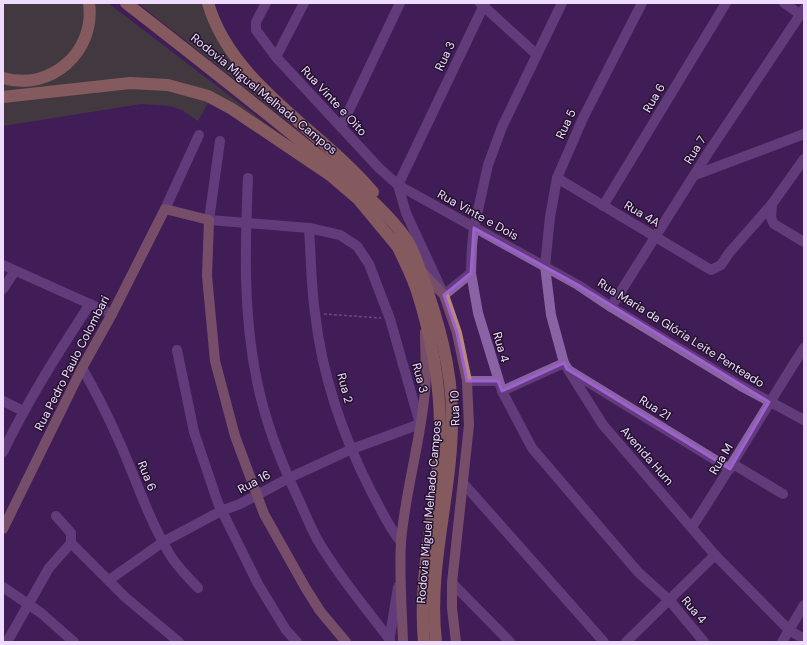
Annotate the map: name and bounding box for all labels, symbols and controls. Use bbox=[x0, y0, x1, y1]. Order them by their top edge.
street label: Rodovia Miguel Melhado Campos bbox=[188, 30, 340, 158]
street label: Rua 3 bbox=[431, 39, 459, 73]
street label: Rua Vinte e Oito bbox=[297, 63, 371, 139]
street label: Rua 6 bbox=[639, 80, 669, 116]
street label: Rua 5 bbox=[552, 107, 580, 141]
street label: Rua 7 bbox=[680, 133, 710, 167]
street label: Rua Vinte e Dois bbox=[435, 186, 521, 244]
street label: Rua 4A bbox=[621, 197, 663, 231]
street label: Rua Maria da Glória Leite Penteado bbox=[595, 275, 767, 391]
street label: Rua Pedro Paulo Colombari bbox=[31, 293, 113, 433]
street label: Rua 4 bbox=[489, 330, 513, 364]
street label: Rua 3 bbox=[408, 361, 432, 395]
street label: Rua 2 bbox=[333, 371, 357, 405]
street label: Rua 10 bbox=[446, 390, 464, 426]
street label: Rua 21 bbox=[636, 392, 674, 424]
street label: Rodovia Miguel Melhado Campos bbox=[413, 420, 445, 604]
street label: Avenida Hum bbox=[617, 423, 677, 489]
street label: Rua M bbox=[705, 440, 737, 478]
street label: Rua 6 bbox=[134, 459, 160, 493]
street label: Rua 16 bbox=[235, 467, 273, 497]
street label: Rua 4 bbox=[678, 593, 710, 627]

